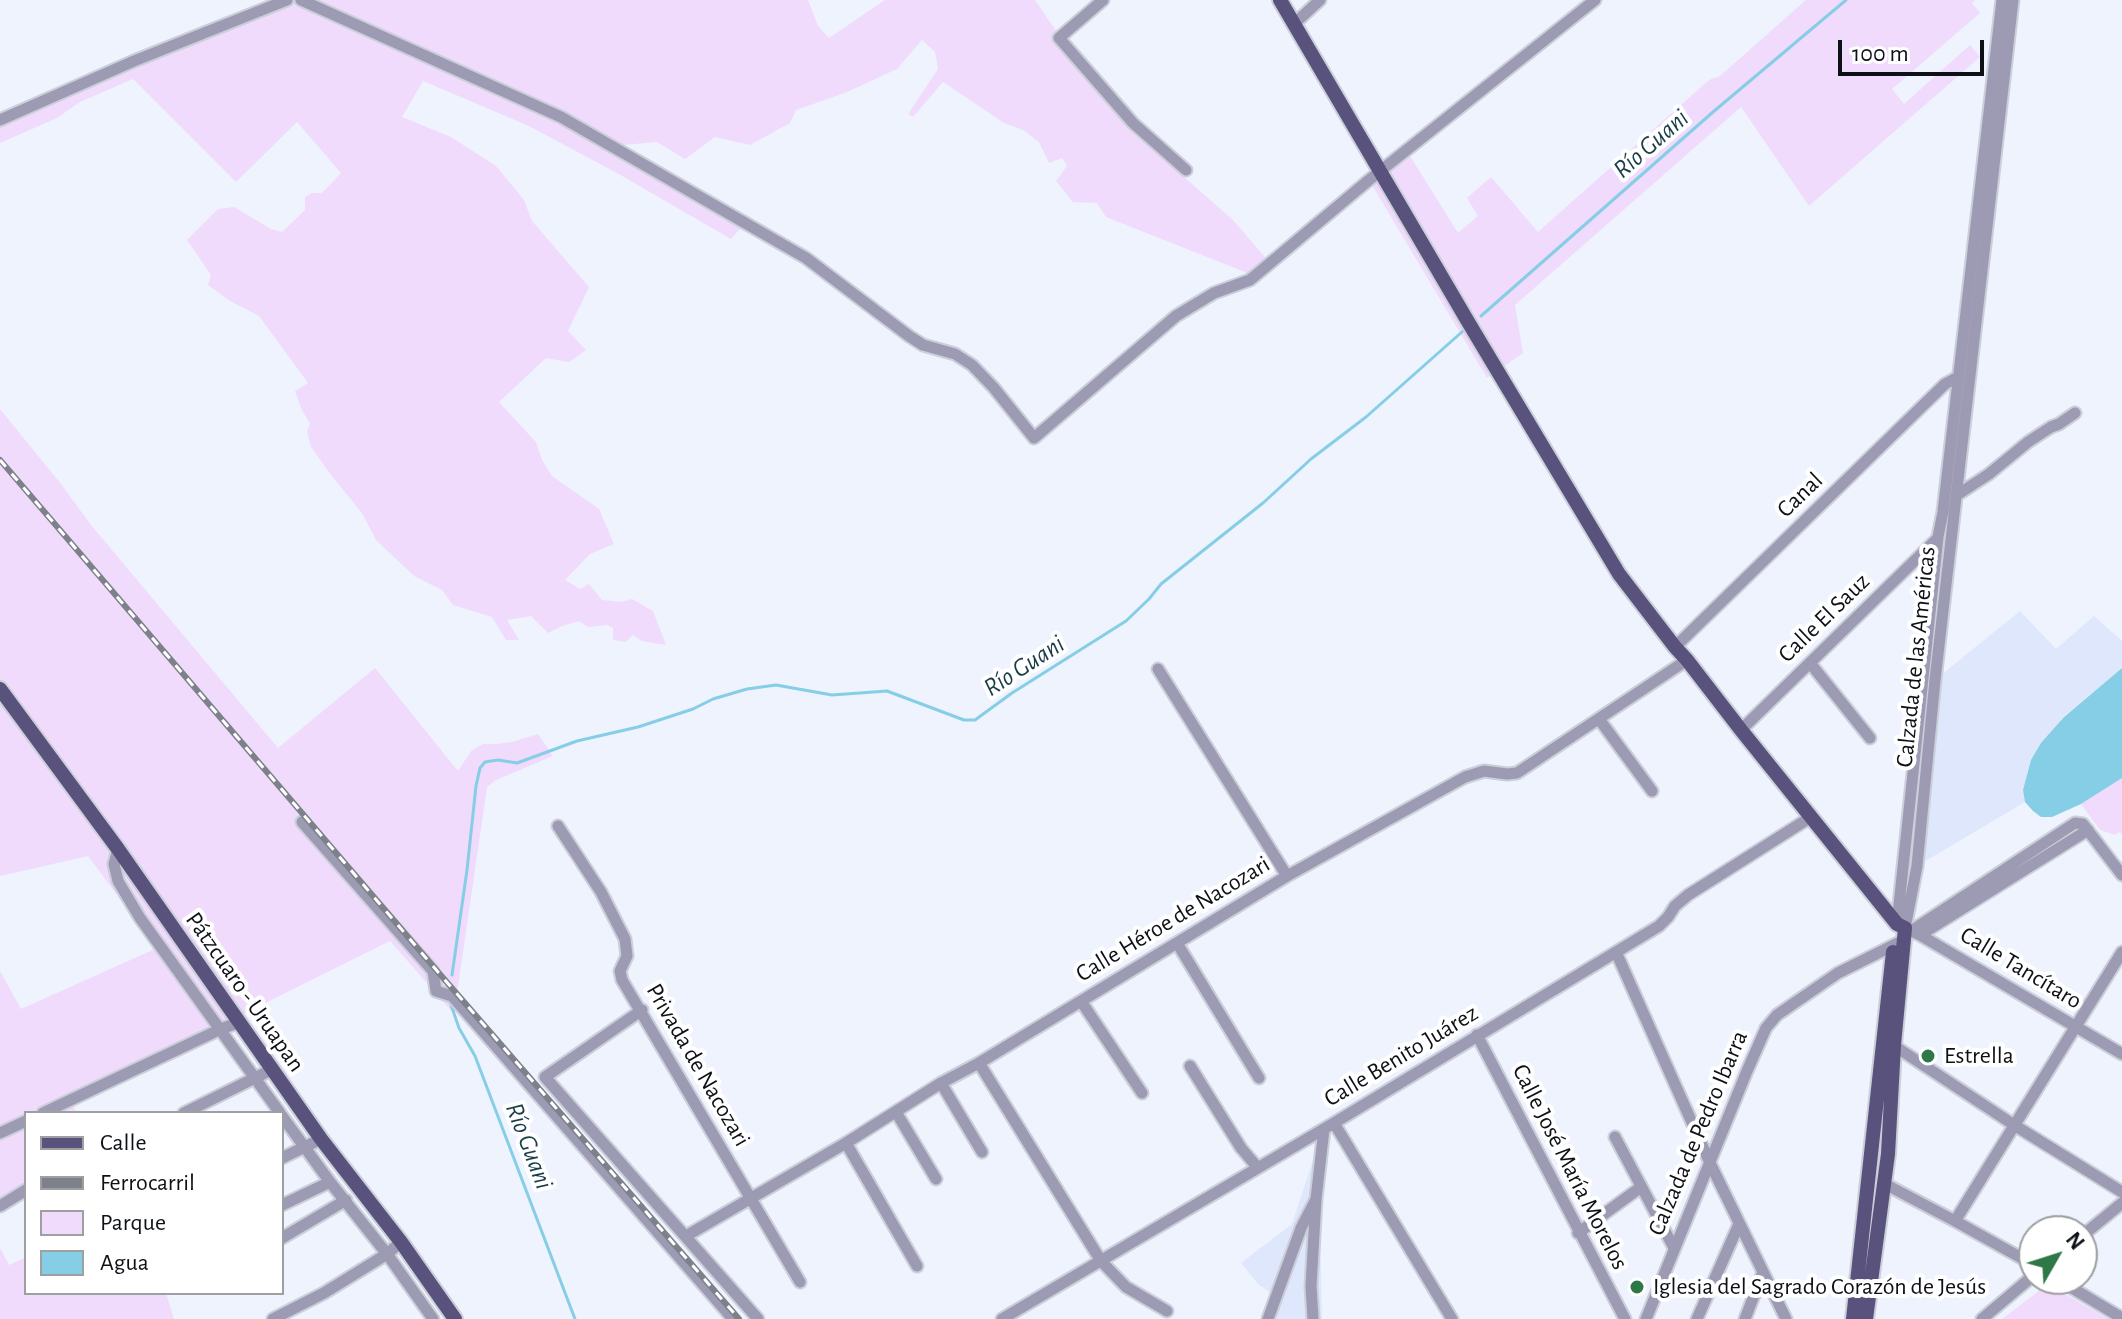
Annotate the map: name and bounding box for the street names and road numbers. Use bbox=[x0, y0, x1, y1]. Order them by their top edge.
street label: Canal bbox=[1771, 466, 1829, 524]
street label: Calzada de las Américas bbox=[1890, 545, 1942, 769]
street label: Calle El Sauz bbox=[1772, 567, 1876, 669]
street label: Calle Héroe de Nacozari bbox=[1071, 850, 1275, 988]
street label: Pátzcuaro - Uruapan bbox=[179, 907, 311, 1077]
street label: Calle Tancítaro bbox=[1955, 920, 2087, 1016]
street label: Privada de Nacozari bbox=[640, 978, 756, 1152]
street label: Calle Benito Juárez bbox=[1319, 999, 1483, 1113]
street label: Calzada de Pedro Ibarra bbox=[1642, 1026, 1754, 1240]
street label: Calle José María Morelos bbox=[1506, 1059, 1634, 1275]

